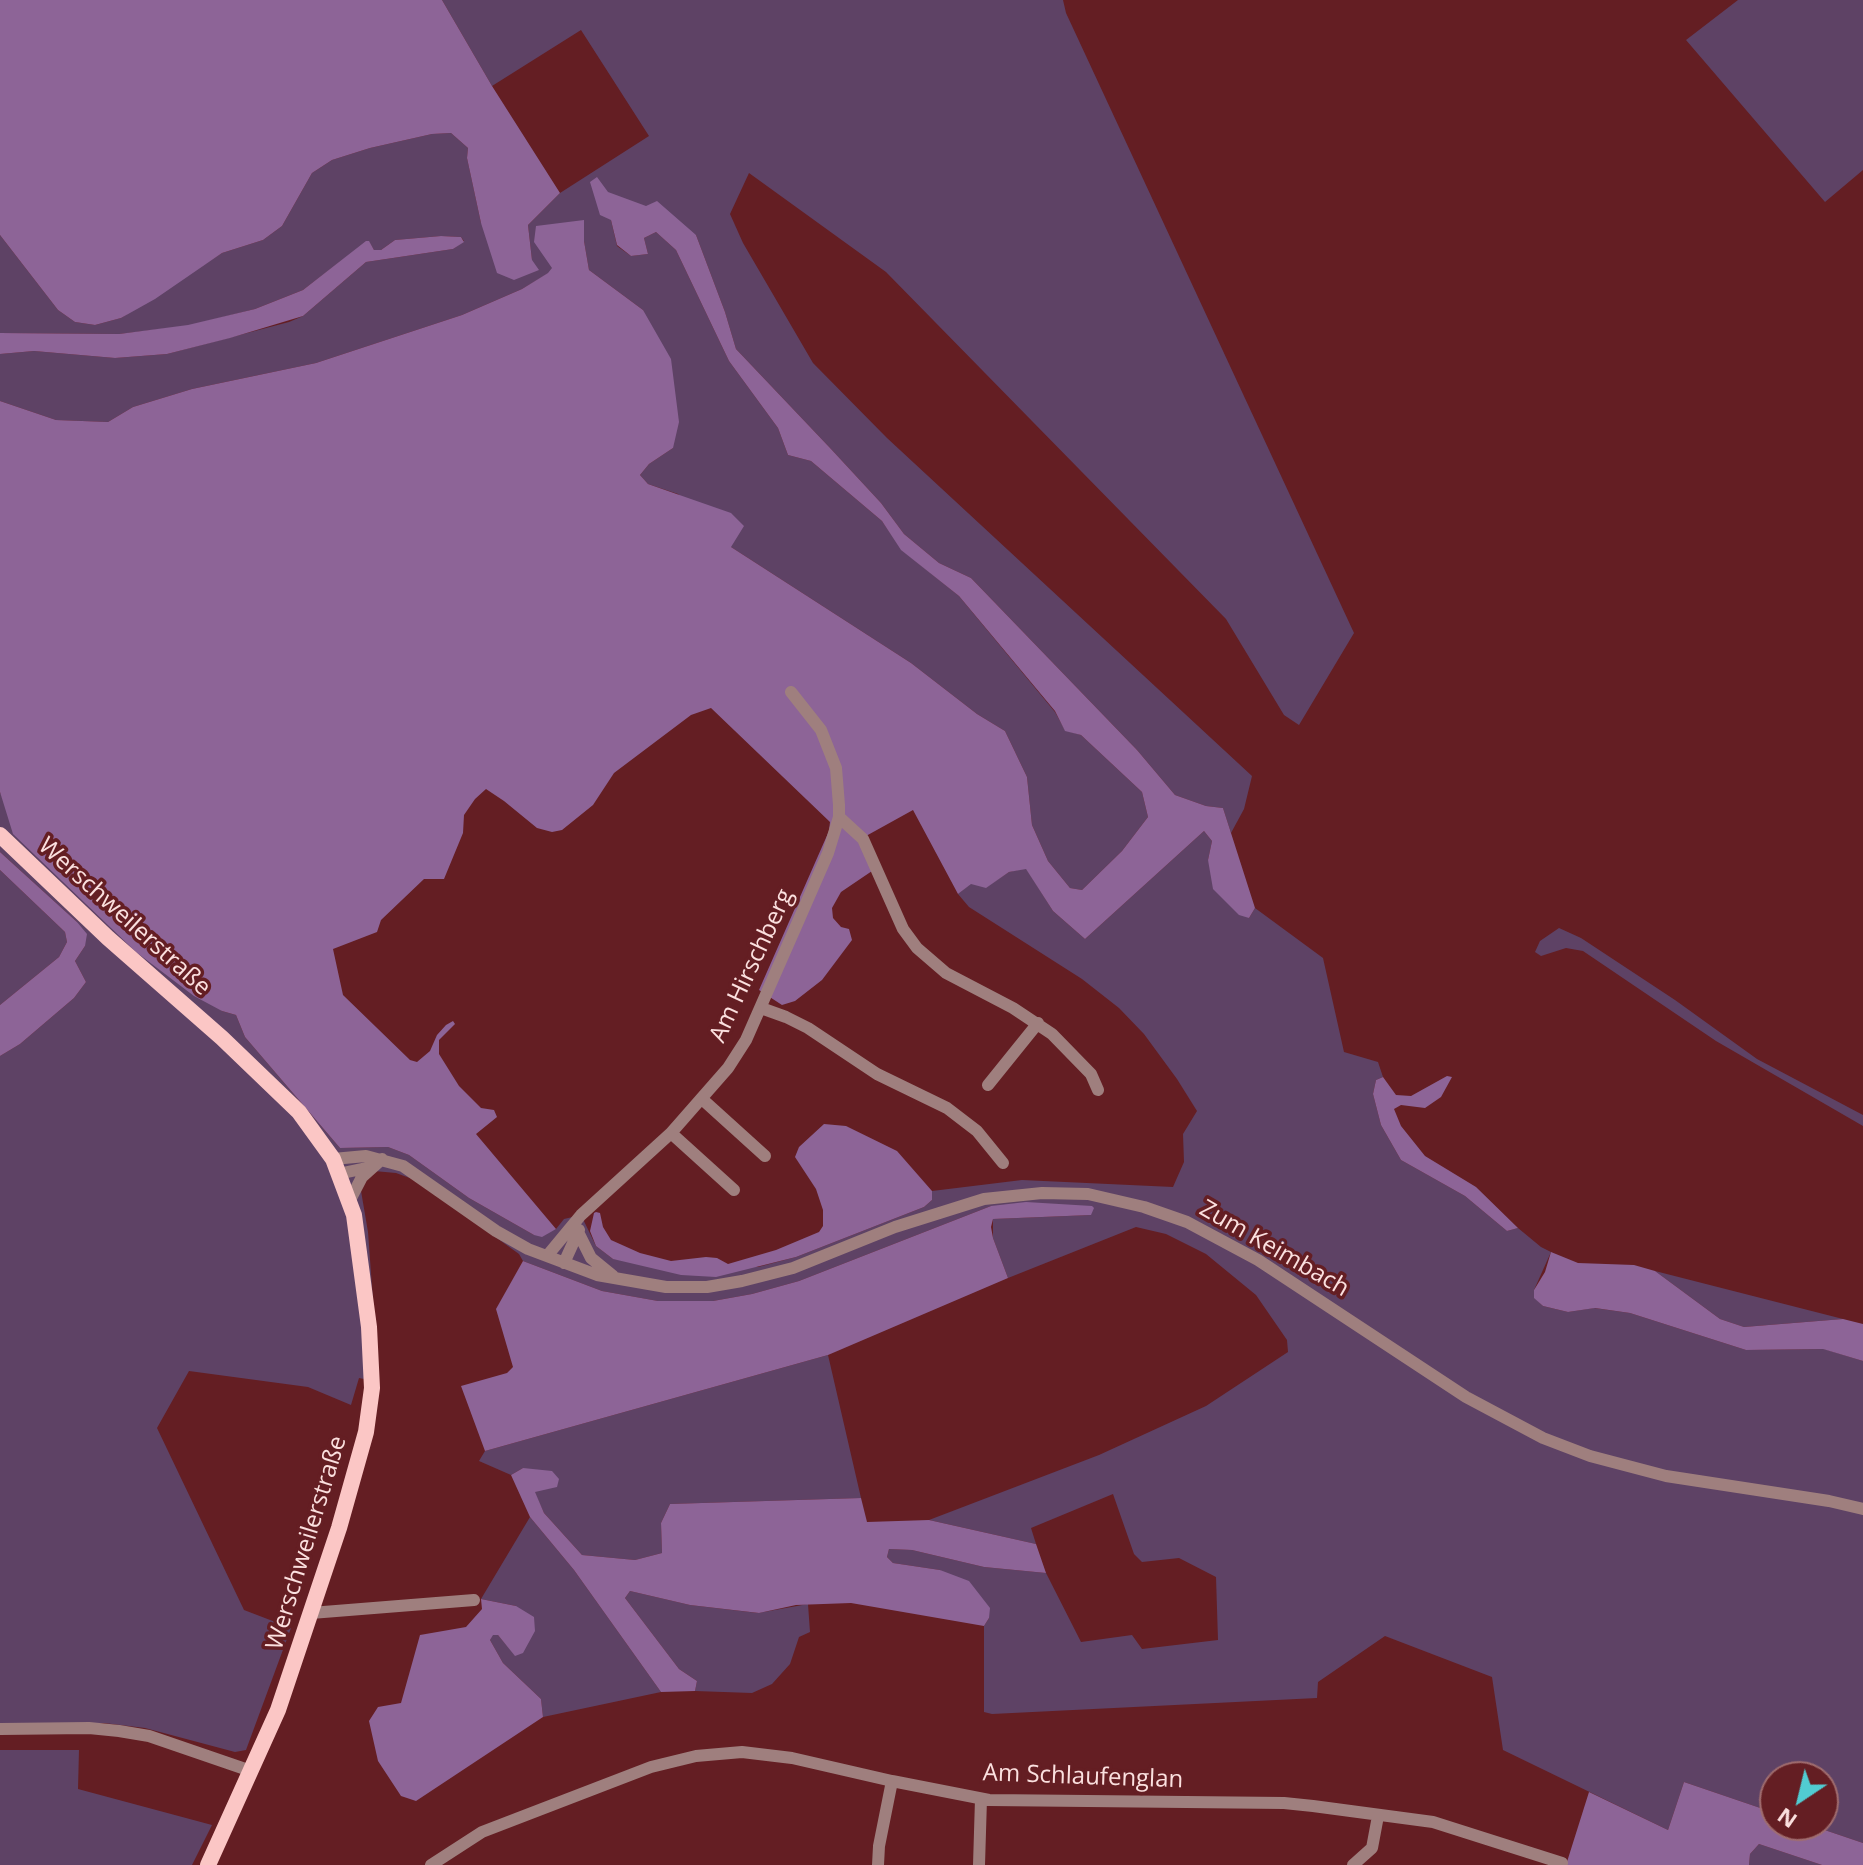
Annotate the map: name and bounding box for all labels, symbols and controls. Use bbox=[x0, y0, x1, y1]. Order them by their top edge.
street label: Werschweilerstraße bbox=[32, 832, 216, 1002]
street label: Am Hirschberg bbox=[704, 885, 800, 1047]
street label: Zum Keimbach bbox=[1194, 1195, 1354, 1303]
street label: Werschweilerstraße bbox=[261, 1433, 353, 1653]
street label: Am Schlaufenglan bbox=[982, 1759, 1184, 1795]
north arrow bbox=[1759, 1761, 1839, 1841]
text: N bbox=[1770, 1802, 1802, 1836]

